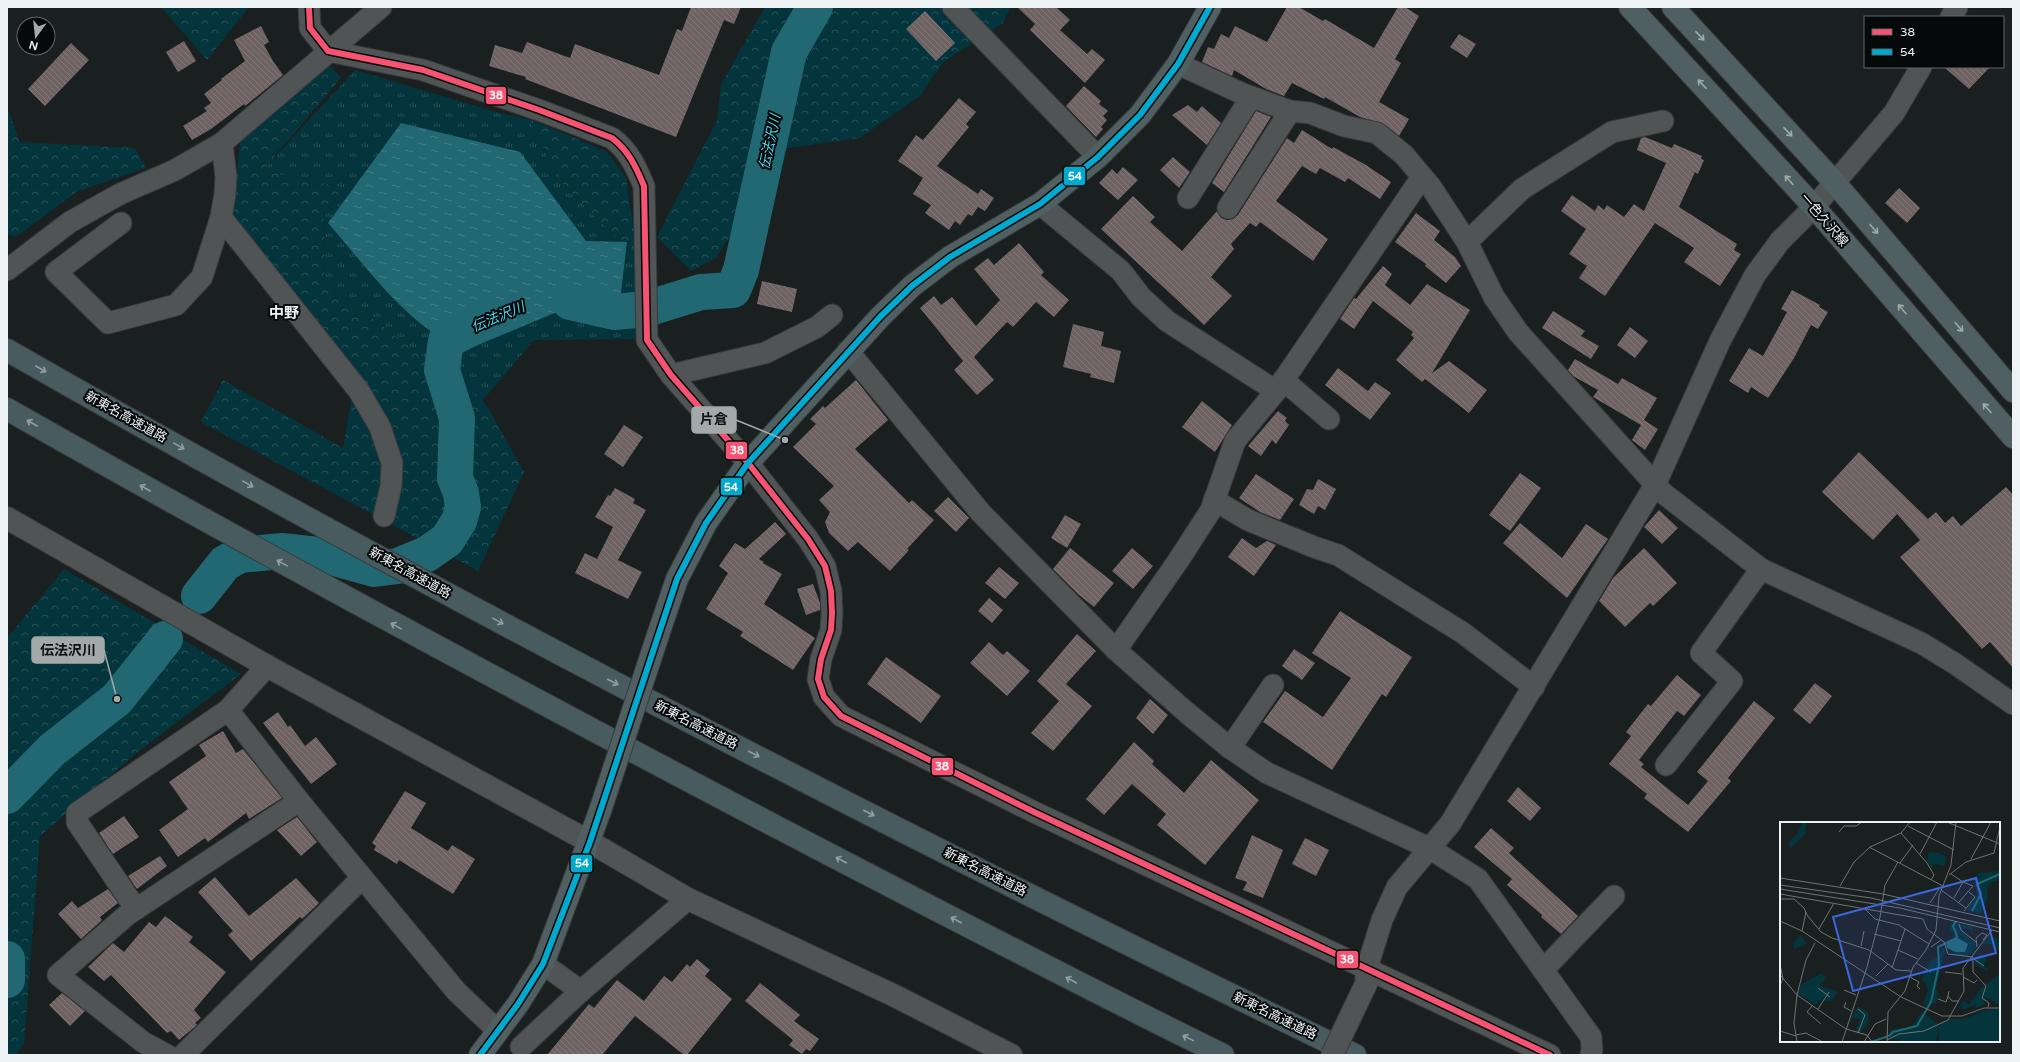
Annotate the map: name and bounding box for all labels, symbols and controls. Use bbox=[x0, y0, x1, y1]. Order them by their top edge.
north arrow bbox=[16, 16, 56, 56]
legend bbox=[1864, 16, 2004, 68]
text: 38 bbox=[1900, 25, 1915, 39]
one-way arrow bbox=[1695, 31, 1704, 41]
text: N bbox=[28, 38, 39, 53]
text: 54 bbox=[1900, 45, 1916, 59]
one-way arrow bbox=[1697, 79, 1706, 89]
line badge: 38 bbox=[485, 86, 507, 105]
text: 38 bbox=[489, 89, 503, 102]
water label: 伝法沢川 bbox=[756, 111, 785, 171]
one-way arrow bbox=[1783, 126, 1792, 137]
line badge: 54 bbox=[1063, 166, 1086, 186]
text: 54 bbox=[1068, 170, 1082, 183]
one-way arrow bbox=[1785, 175, 1794, 185]
street label: 一色久沢線 bbox=[1797, 190, 1851, 250]
one-way arrow bbox=[1869, 223, 1878, 233]
water label: 伝法沢川 bbox=[469, 297, 529, 336]
district label: 中野 bbox=[269, 304, 299, 322]
one-way arrow bbox=[1898, 304, 1907, 315]
one-way arrow bbox=[1954, 322, 1963, 333]
one-way arrow bbox=[35, 366, 47, 374]
street label: 新東名高速道路 bbox=[82, 388, 170, 446]
one-way arrow bbox=[1983, 402, 1992, 413]
callout: 片倉 bbox=[692, 407, 736, 433]
text: 片倉 bbox=[700, 411, 728, 428]
one-way arrow bbox=[27, 419, 39, 427]
line badge: 38 bbox=[725, 441, 748, 460]
one-way arrow bbox=[173, 443, 185, 451]
text: 38 bbox=[730, 444, 744, 457]
line badge: 54 bbox=[720, 477, 743, 496]
one-way arrow bbox=[241, 481, 253, 488]
text: 54 bbox=[724, 481, 738, 494]
one-way arrow bbox=[140, 483, 152, 491]
street label: 新東名高速道路 bbox=[366, 544, 454, 602]
one-way arrow bbox=[277, 559, 289, 567]
one-way arrow bbox=[492, 618, 504, 625]
one-way arrow bbox=[391, 622, 403, 629]
callout: 伝法沢川 bbox=[32, 637, 104, 663]
text: 伝法沢川 bbox=[40, 642, 96, 659]
one-way arrow bbox=[607, 679, 619, 686]
street label: 新東名高速道路 bbox=[652, 697, 740, 753]
one-way arrow bbox=[748, 751, 760, 758]
line badge: 38 bbox=[931, 757, 954, 776]
text: 38 bbox=[935, 760, 949, 773]
one-way arrow bbox=[863, 810, 875, 818]
inset map bbox=[1780, 822, 2000, 1042]
street label: 新東名高速道路 bbox=[941, 844, 1029, 900]
line badge: 54 bbox=[570, 854, 593, 873]
one-way arrow bbox=[835, 856, 847, 863]
text: 54 bbox=[575, 857, 589, 870]
one-way arrow bbox=[950, 916, 962, 923]
line badge: 38 bbox=[1336, 950, 1359, 969]
text: 38 bbox=[1340, 953, 1354, 966]
one-way arrow bbox=[1065, 976, 1077, 983]
street label: 新東名高速道路 bbox=[1231, 989, 1319, 1043]
one-way arrow bbox=[1182, 1034, 1194, 1041]

